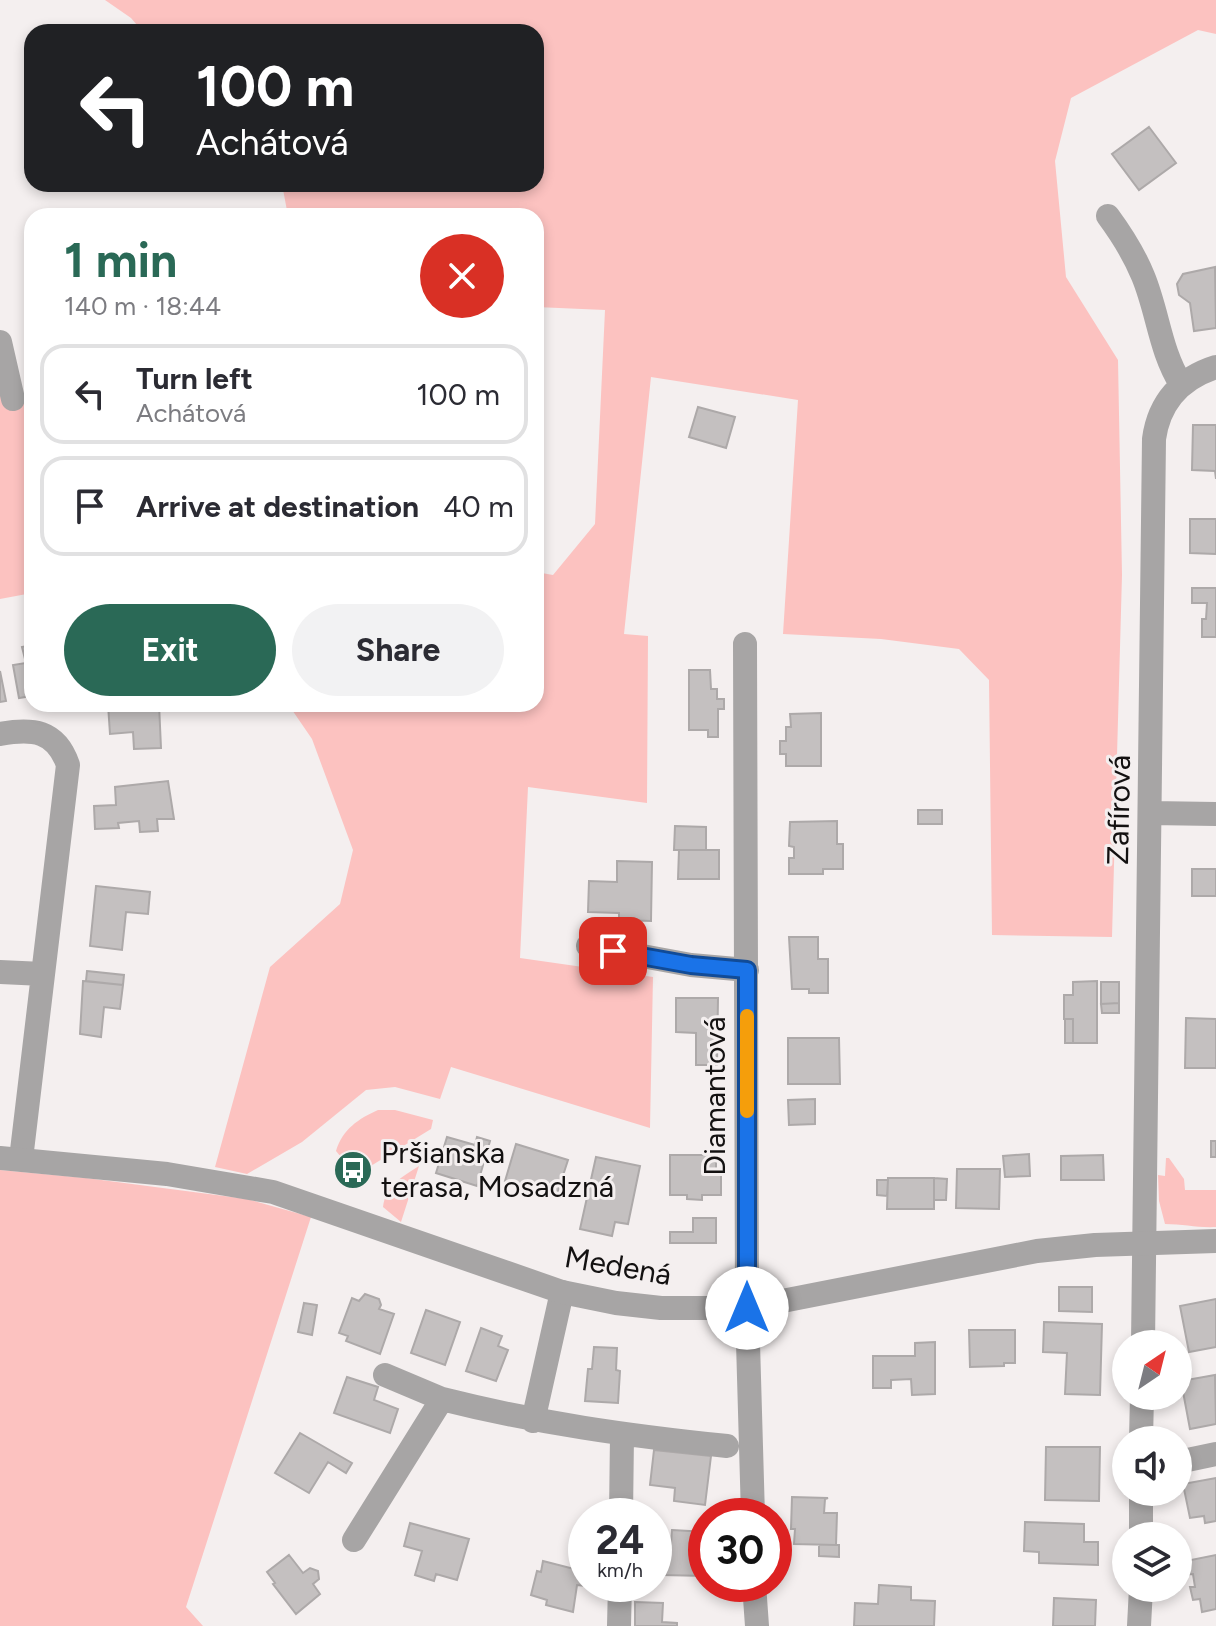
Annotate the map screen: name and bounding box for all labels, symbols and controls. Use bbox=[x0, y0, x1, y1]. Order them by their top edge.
text: 100 m bbox=[196, 53, 354, 120]
icon: left bbox=[64, 56, 168, 160]
text: Achátová bbox=[196, 121, 349, 164]
text: 1 min bbox=[64, 231, 177, 289]
button: close bbox=[420, 234, 504, 318]
text: 140 m · 18:44 bbox=[64, 290, 221, 322]
text: Turn left bbox=[136, 360, 253, 397]
icon: left bbox=[68, 372, 112, 416]
text: 100 m bbox=[416, 376, 500, 413]
text: Achátová bbox=[136, 397, 246, 429]
icon: arrive bbox=[68, 484, 112, 528]
text: Arrive at destination bbox=[136, 488, 419, 525]
text: 40 m bbox=[443, 488, 514, 525]
button: Exit bbox=[64, 604, 276, 696]
button: Share bbox=[292, 604, 504, 696]
street label: Zafírová bbox=[1099, 755, 1138, 865]
pin bbox=[579, 917, 647, 985]
icon: arrive bbox=[591, 929, 635, 973]
street label: Diamantová bbox=[696, 1016, 733, 1176]
place label: Pršianska terasa, Mosadzná bbox=[381, 1134, 614, 1205]
bus stop icon: Pršianska terasa, Mosadzná bbox=[332, 1149, 374, 1191]
street label: Medená bbox=[562, 1238, 674, 1293]
position arrow bbox=[705, 1266, 789, 1350]
north arrow bbox=[1112, 1330, 1192, 1410]
map controls bbox=[1112, 1330, 1192, 1602]
button: sound bbox=[1112, 1426, 1192, 1506]
speed limit sign: 30 bbox=[688, 1498, 792, 1602]
text: 24 bbox=[596, 1516, 644, 1564]
button: layers bbox=[1112, 1522, 1192, 1602]
text: km/h bbox=[597, 1558, 643, 1582]

